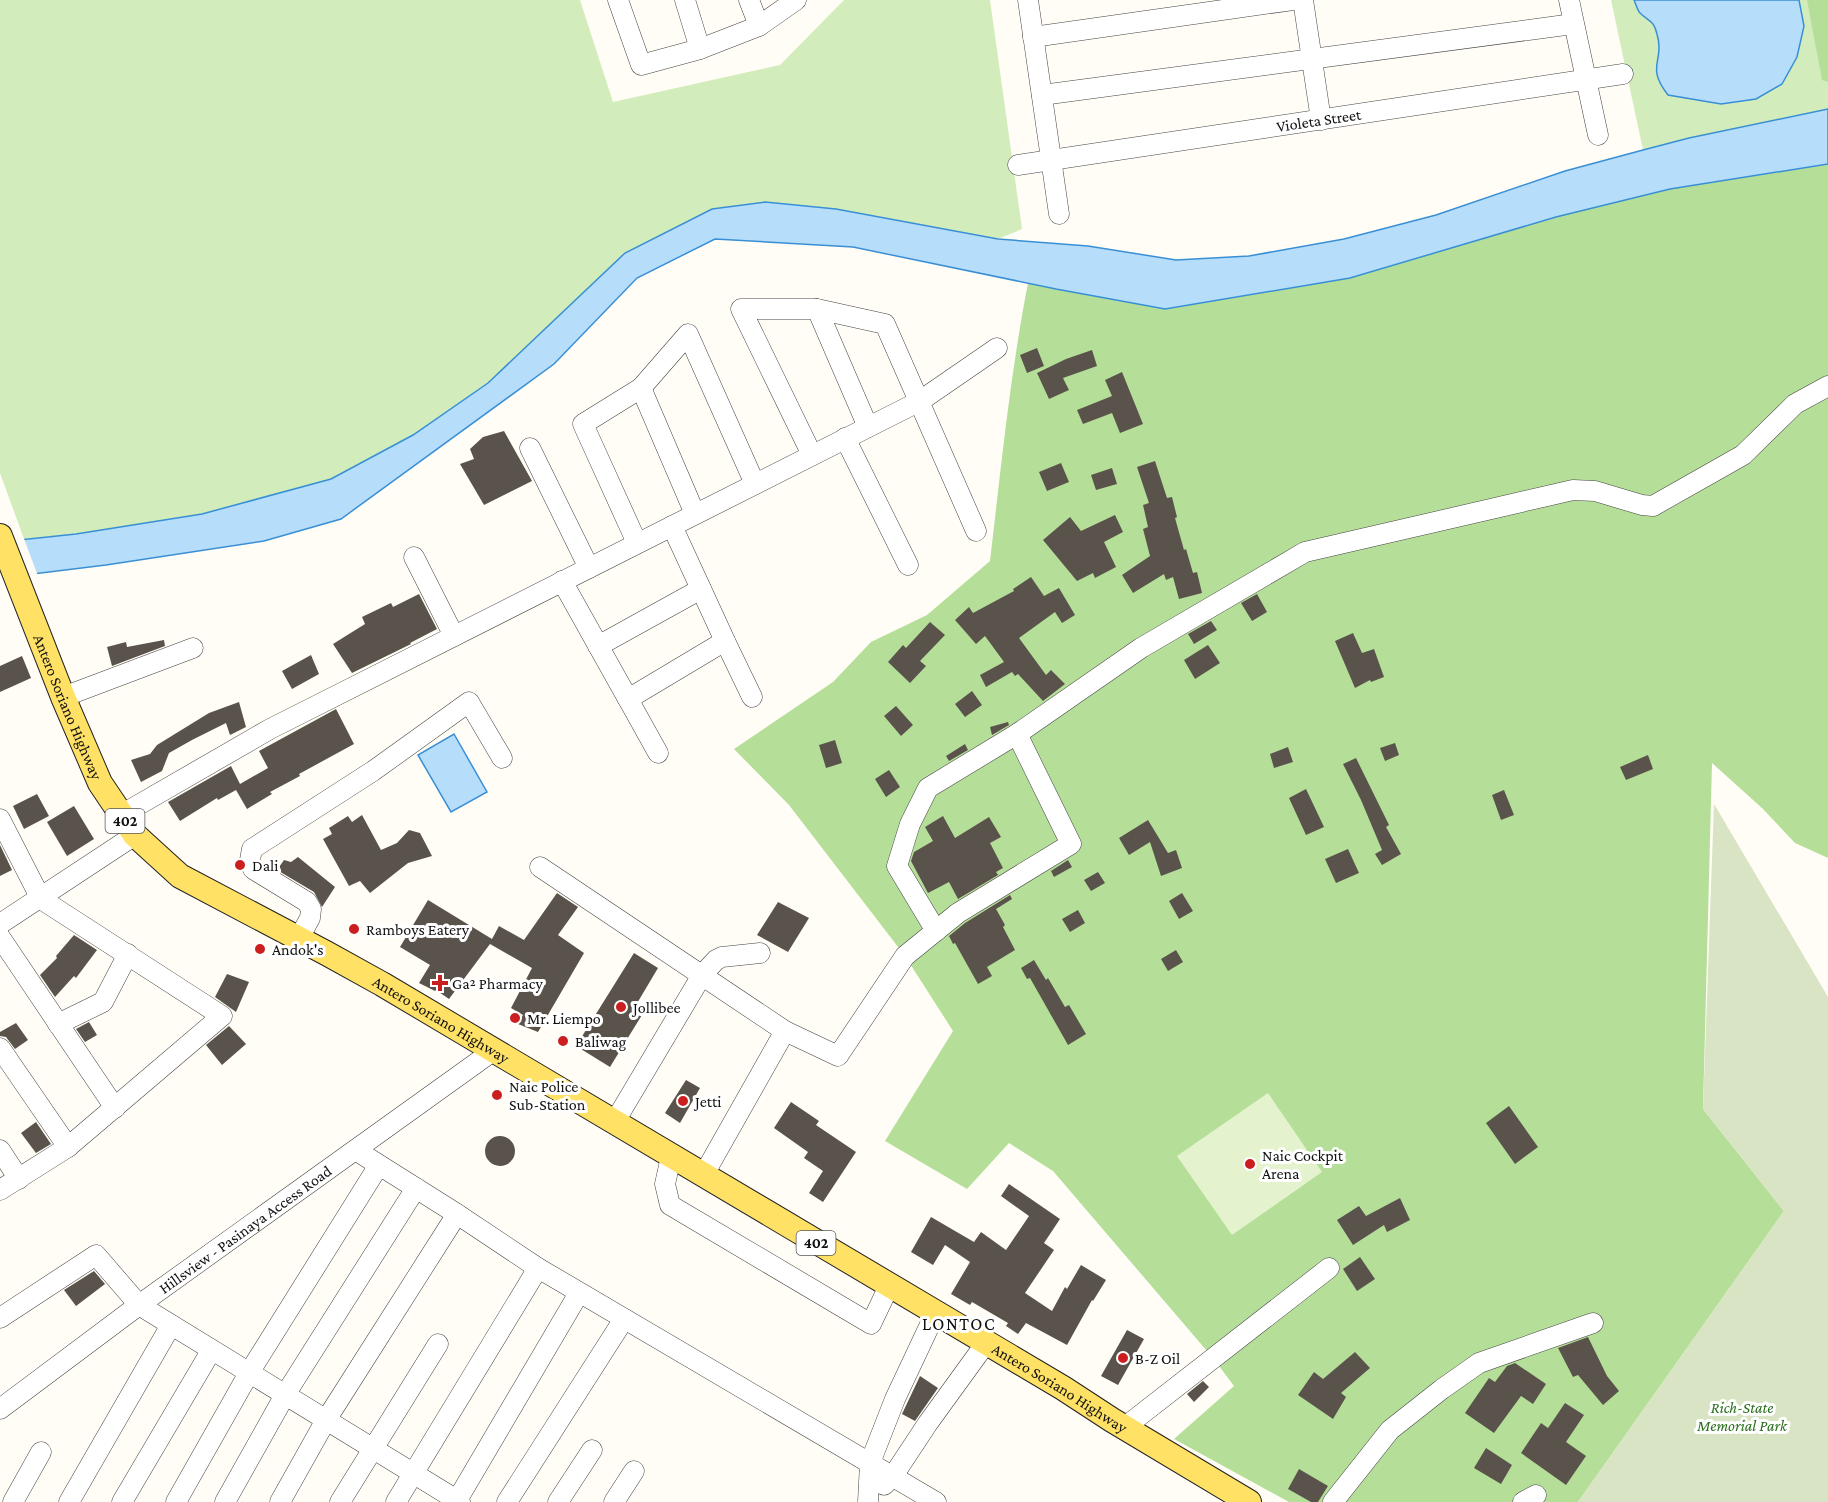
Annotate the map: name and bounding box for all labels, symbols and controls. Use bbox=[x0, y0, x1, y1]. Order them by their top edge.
street label: Violeta Street bbox=[1275, 105, 1363, 135]
street label: Antero Soriano Highway bbox=[30, 632, 106, 783]
road number: 402 bbox=[106, 809, 144, 833]
place label: Dali bbox=[252, 857, 278, 874]
marker: Dali bbox=[233, 858, 247, 872]
place label: Ramboys Eatery bbox=[366, 921, 470, 939]
marker: Ramboys Eatery bbox=[347, 922, 361, 936]
place label: Andok's bbox=[272, 941, 324, 958]
marker: Andok's bbox=[253, 942, 267, 956]
street label: Antero Soriano Highway bbox=[370, 973, 513, 1068]
place label: Ga² Pharmacy bbox=[452, 975, 543, 993]
marker: Ga² Pharmacy bbox=[433, 976, 447, 990]
place label: Jollibee bbox=[631, 999, 681, 1017]
marker: Jollibee bbox=[614, 1000, 628, 1014]
place label: Mr. Liempo bbox=[527, 1010, 601, 1028]
marker: Mr. Liempo bbox=[508, 1011, 522, 1025]
place label: Baliwag bbox=[575, 1033, 627, 1051]
marker: Baliwag bbox=[556, 1034, 570, 1048]
place label: Naic Police Sub-Station bbox=[509, 1078, 586, 1113]
marker: Naic Police Sub-Station bbox=[490, 1088, 504, 1102]
place label: Jetti bbox=[693, 1093, 722, 1111]
marker: Jetti bbox=[676, 1094, 690, 1108]
place label: Naic Cockpit Arena bbox=[1262, 1147, 1344, 1182]
marker: Naic Cockpit Arena bbox=[1243, 1157, 1257, 1171]
street label: Hillsview - Pasinaya Access Road bbox=[156, 1162, 335, 1297]
road number: 402 bbox=[796, 1231, 836, 1255]
district label: LONTOC bbox=[922, 1314, 996, 1334]
street label: Antero Soriano Highway bbox=[989, 1340, 1131, 1437]
place label: B-Z Oil bbox=[1135, 1350, 1180, 1367]
marker: B-Z Oil bbox=[1116, 1351, 1130, 1365]
park label: Rich-State Memorial Park bbox=[1696, 1399, 1788, 1434]

